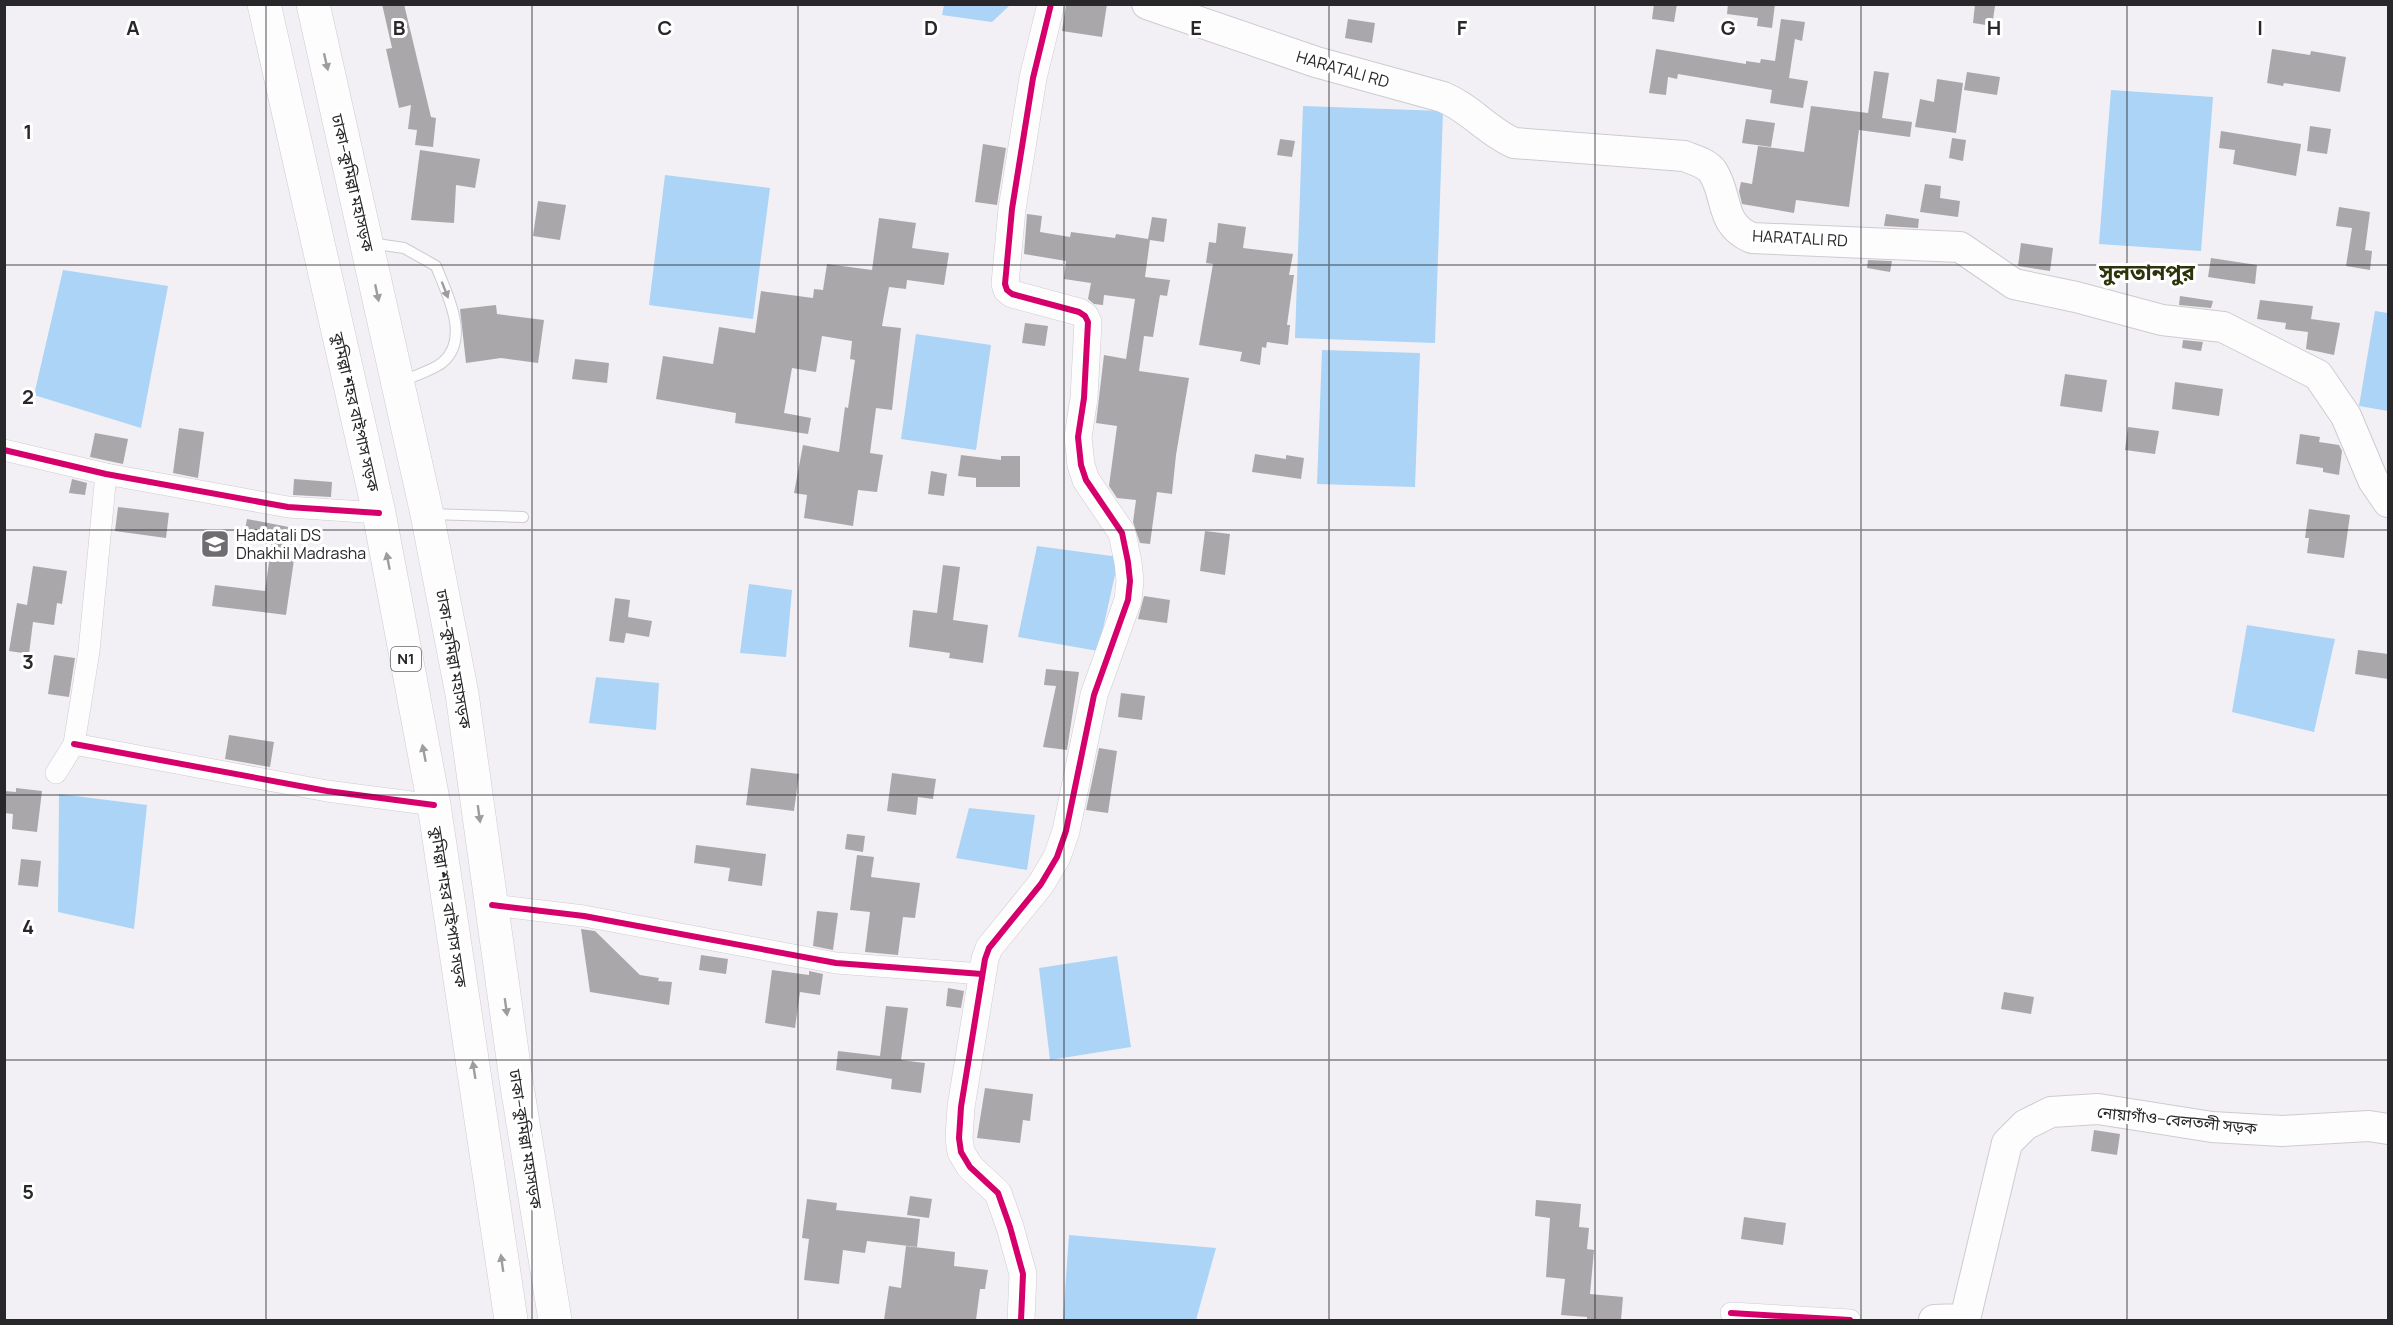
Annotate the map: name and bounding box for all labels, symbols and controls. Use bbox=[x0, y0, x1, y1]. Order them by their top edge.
text: A bbox=[126, 14, 140, 41]
text: B bbox=[393, 14, 406, 41]
text: C bbox=[658, 14, 672, 41]
text: D bbox=[924, 14, 938, 41]
text: E bbox=[1190, 14, 1202, 41]
text: F bbox=[1457, 14, 1468, 41]
text: G bbox=[1721, 14, 1736, 41]
text: H bbox=[1987, 14, 2001, 41]
text: I bbox=[2257, 14, 2263, 41]
street label: HARATALI RD bbox=[1294, 45, 1392, 93]
one-way arrow bbox=[321, 52, 331, 71]
street label: ঢাকা–কুমিল্লা মহাসড়ক bbox=[326, 111, 380, 255]
text: 1 bbox=[24, 118, 32, 145]
street label: HARATALI RD bbox=[1752, 225, 1849, 252]
district label: সুলতানপুর bbox=[2098, 257, 2196, 287]
one-way arrow bbox=[440, 281, 450, 299]
one-way arrow bbox=[373, 284, 383, 302]
street label: কুমিল্লা শহর বাইপাস সড়ক bbox=[327, 329, 385, 495]
text: 2 bbox=[22, 383, 34, 410]
place label: Hadatali DS Dhakhil Madrasha bbox=[236, 524, 366, 564]
school or university icon: Hadatali DS Dhakhil Madrasha bbox=[199, 528, 231, 560]
one-way arrow bbox=[383, 551, 392, 570]
street label: ঢাকা–কুমিল্লা মহাসড়ক bbox=[431, 587, 477, 731]
road number: N1 bbox=[391, 647, 421, 671]
text: 3 bbox=[22, 648, 34, 675]
one-way arrow bbox=[419, 743, 428, 762]
one-way arrow bbox=[475, 804, 484, 823]
street label: কুমিল্লা শহর বাইপাস সড়ক bbox=[425, 824, 473, 990]
text: 4 bbox=[22, 913, 34, 940]
one-way arrow bbox=[502, 997, 511, 1016]
one-way arrow bbox=[469, 1060, 478, 1079]
street label: ঢাকা–কুমিল্লা মহাসড়ক bbox=[504, 1067, 548, 1211]
street label: নোয়াগাঁও–বেলতলী সড়ক bbox=[2096, 1101, 2259, 1139]
text: 5 bbox=[22, 1178, 34, 1205]
one-way arrow bbox=[498, 1253, 507, 1272]

